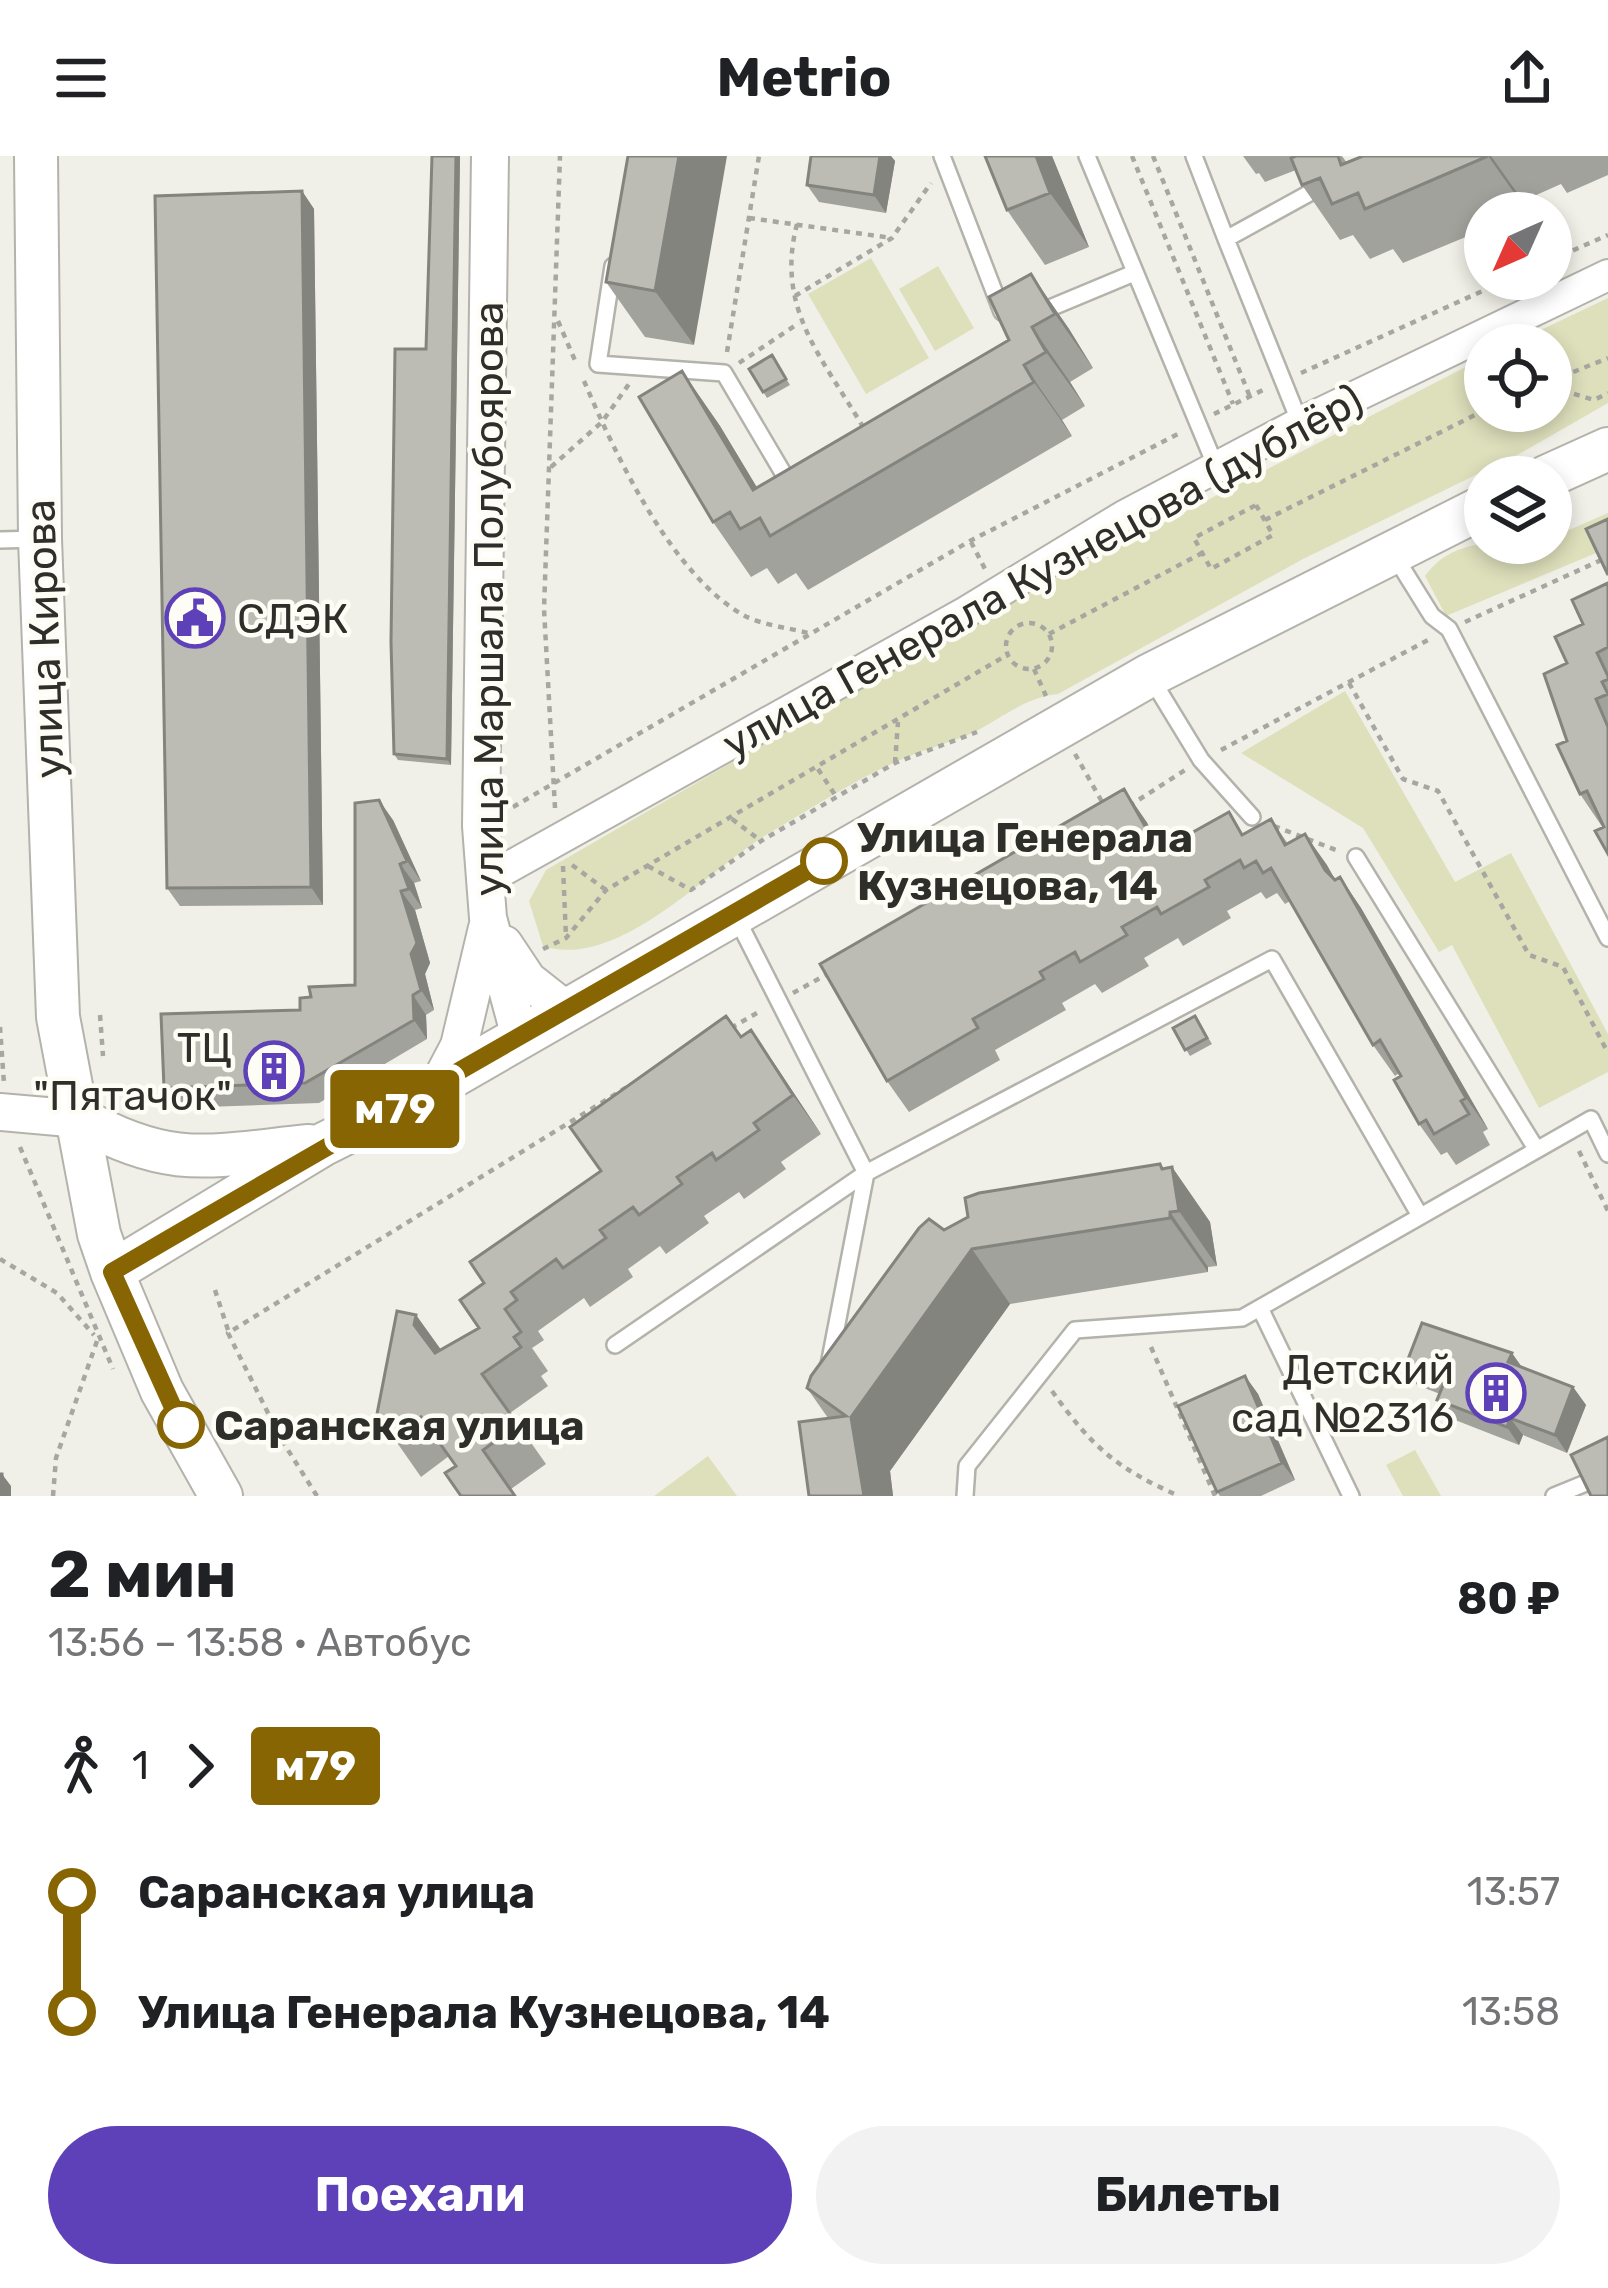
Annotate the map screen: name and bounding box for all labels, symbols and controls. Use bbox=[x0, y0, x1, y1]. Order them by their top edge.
icon: menu bbox=[48, 45, 114, 111]
icon: share bbox=[1494, 45, 1560, 111]
text: Metrio bbox=[717, 46, 891, 110]
north arrow bbox=[1464, 192, 1572, 300]
map controls bbox=[1464, 192, 1572, 564]
street label: улица Маршала Полубоярова bbox=[464, 301, 514, 897]
button: locate bbox=[1464, 324, 1572, 432]
street label: улица Генерала Кузнецова (дублёр) bbox=[714, 375, 1371, 769]
button: layers bbox=[1464, 456, 1572, 564]
street label: улица Кирова bbox=[15, 498, 75, 779]
public building icon: СДЭК bbox=[164, 587, 226, 649]
place label: СДЭК bbox=[237, 594, 349, 644]
place label: Улица Генерала Кузнецова, 14 bbox=[857, 813, 1193, 911]
marker: Улица Генерала Кузнецова, 14 bbox=[802, 839, 846, 883]
place label: ТЦ "Пятачок" bbox=[33, 1023, 232, 1121]
building icon: ТЦ "Пятачок" bbox=[243, 1040, 305, 1102]
line badge: м79 bbox=[326, 1070, 464, 1148]
text: м79 bbox=[354, 1084, 436, 1134]
place label: Детский сад №2316 bbox=[1231, 1345, 1454, 1443]
building icon: Детский сад №2316 bbox=[1465, 1362, 1527, 1424]
place label: Саранская улица bbox=[214, 1401, 584, 1451]
marker: Саранская улица bbox=[159, 1403, 203, 1447]
text: 2 мин bbox=[48, 1535, 237, 1614]
text: 80 ₽ bbox=[1457, 1572, 1560, 1625]
text: 13:56 – 13:58 · Автобус bbox=[48, 1620, 472, 1666]
icon: walk bbox=[48, 1733, 114, 1799]
icon: forward bbox=[167, 1733, 233, 1799]
text: м79 bbox=[275, 1741, 356, 1791]
text: 1 bbox=[132, 1743, 149, 1789]
text: Саранская улица bbox=[138, 1866, 535, 1919]
text: 13:57 bbox=[1467, 1869, 1560, 1915]
text: Улица Генерала Кузнецова, 14 bbox=[138, 1986, 830, 2039]
text: 13:58 bbox=[1462, 1989, 1560, 2035]
button: Поехали bbox=[48, 2126, 792, 2264]
button: Билеты bbox=[816, 2126, 1560, 2264]

